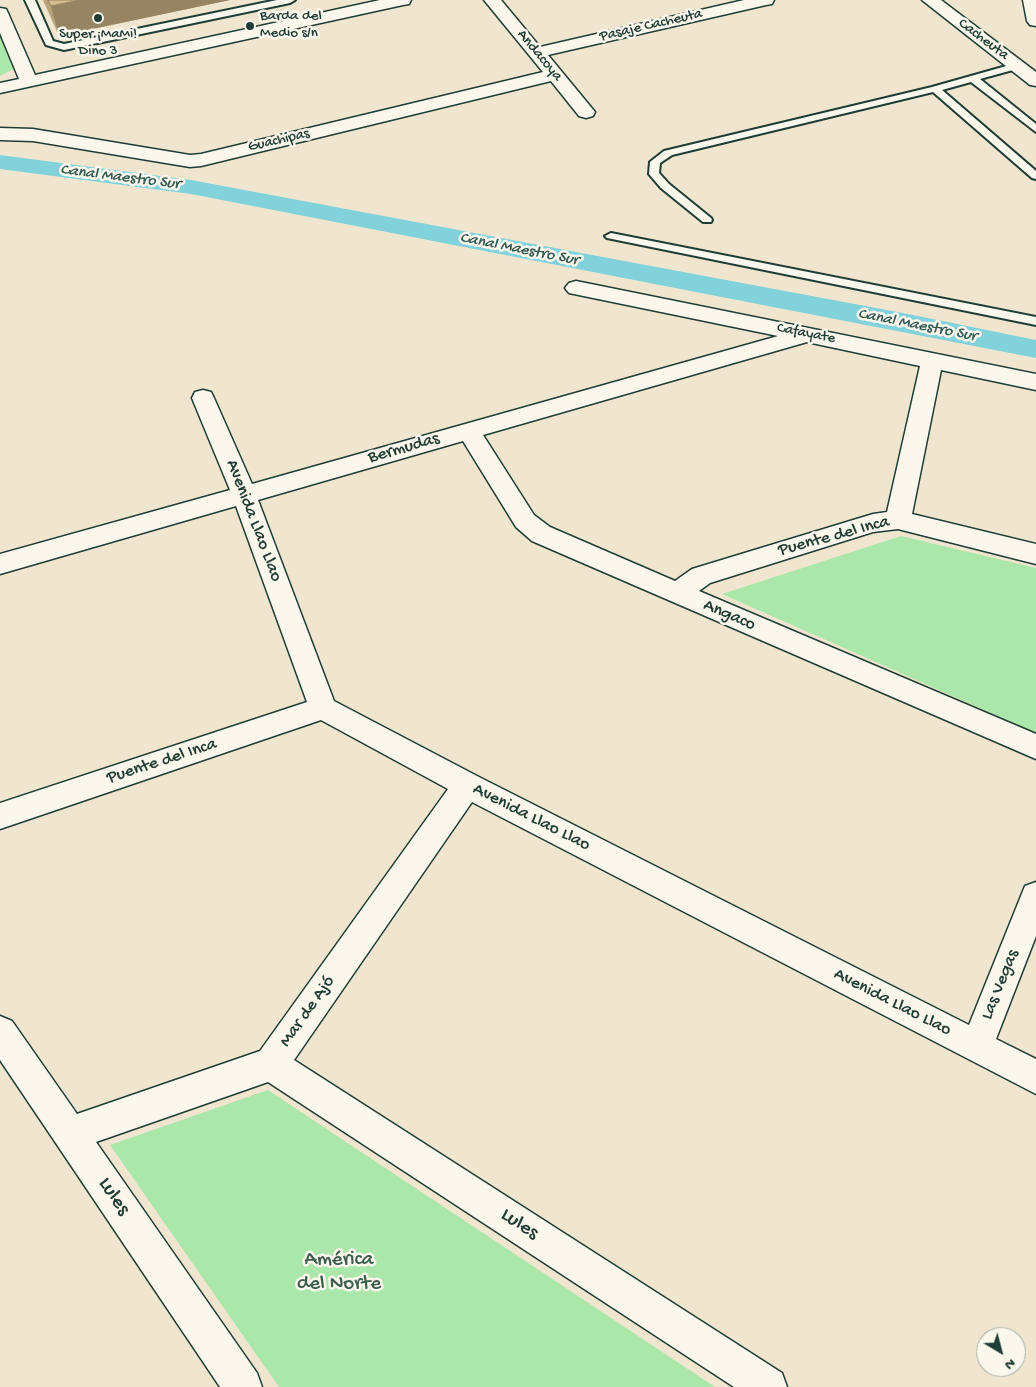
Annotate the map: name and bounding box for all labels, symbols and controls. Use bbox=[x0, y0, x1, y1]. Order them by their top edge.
street label: Pasaje Cacheuta bbox=[598, 5, 704, 47]
place label: Barda del Medio s/n bbox=[260, 8, 322, 43]
marker: Super ¡MaMi! Dino 3 bbox=[92, 12, 104, 24]
street label: Cacheuta bbox=[954, 15, 1012, 65]
marker: Barda del Medio s/n bbox=[244, 20, 256, 32]
place label: Super ¡MaMi! Dino 3 bbox=[59, 26, 137, 61]
street label: Andacoya bbox=[512, 27, 566, 85]
street label: Guachipas bbox=[247, 125, 311, 157]
water label: Canal Maestro Sur bbox=[59, 161, 181, 195]
water label: Canal Maestro Sur bbox=[458, 229, 580, 271]
water label: Canal Maestro Sur bbox=[856, 305, 978, 347]
street label: Cafayate bbox=[775, 320, 837, 348]
street label: Bermudas bbox=[366, 429, 442, 469]
street label: Avenida Llao Llao bbox=[220, 457, 286, 585]
street label: Puente del Inca bbox=[776, 512, 892, 562]
street label: Angaco bbox=[700, 595, 758, 637]
street label: Puente del Inca bbox=[104, 734, 220, 790]
street label: Avenida Llao Llao bbox=[469, 779, 593, 857]
street label: Las Vegas bbox=[977, 947, 1025, 1023]
street label: Avenida Llao Llao bbox=[830, 964, 954, 1042]
street label: Mar de Ajó bbox=[276, 972, 340, 1052]
street label: Lules bbox=[91, 1173, 135, 1221]
street label: Lules bbox=[495, 1203, 543, 1247]
park label: América del Norte bbox=[297, 1248, 381, 1298]
north arrow bbox=[976, 1327, 1026, 1377]
text: N bbox=[1001, 1354, 1018, 1373]

